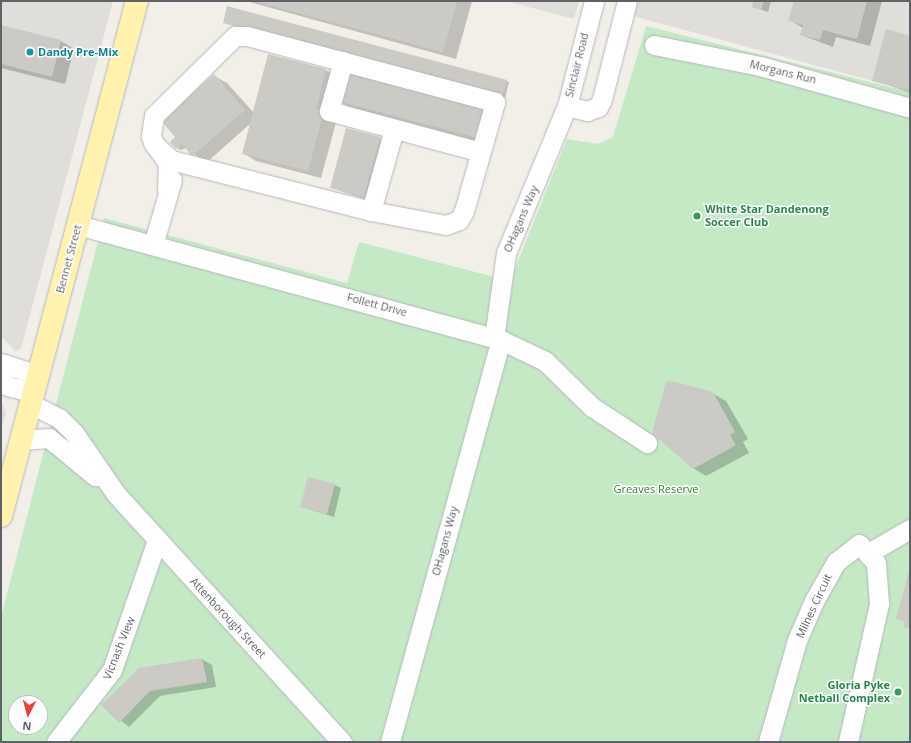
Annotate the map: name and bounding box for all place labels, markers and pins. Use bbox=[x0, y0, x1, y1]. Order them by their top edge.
place label: Dandy Pre-Mix bbox=[38, 45, 118, 59]
marker: Dandy Pre-Mix bbox=[25, 47, 35, 57]
place label: White Star Dandenong Soccer Club bbox=[705, 203, 829, 229]
marker: White Star Dandenong Soccer Club bbox=[692, 211, 702, 221]
place label: Gloria Pyke Netball Complex bbox=[799, 679, 890, 705]
marker: Gloria Pyke Netball Complex bbox=[893, 687, 903, 697]

